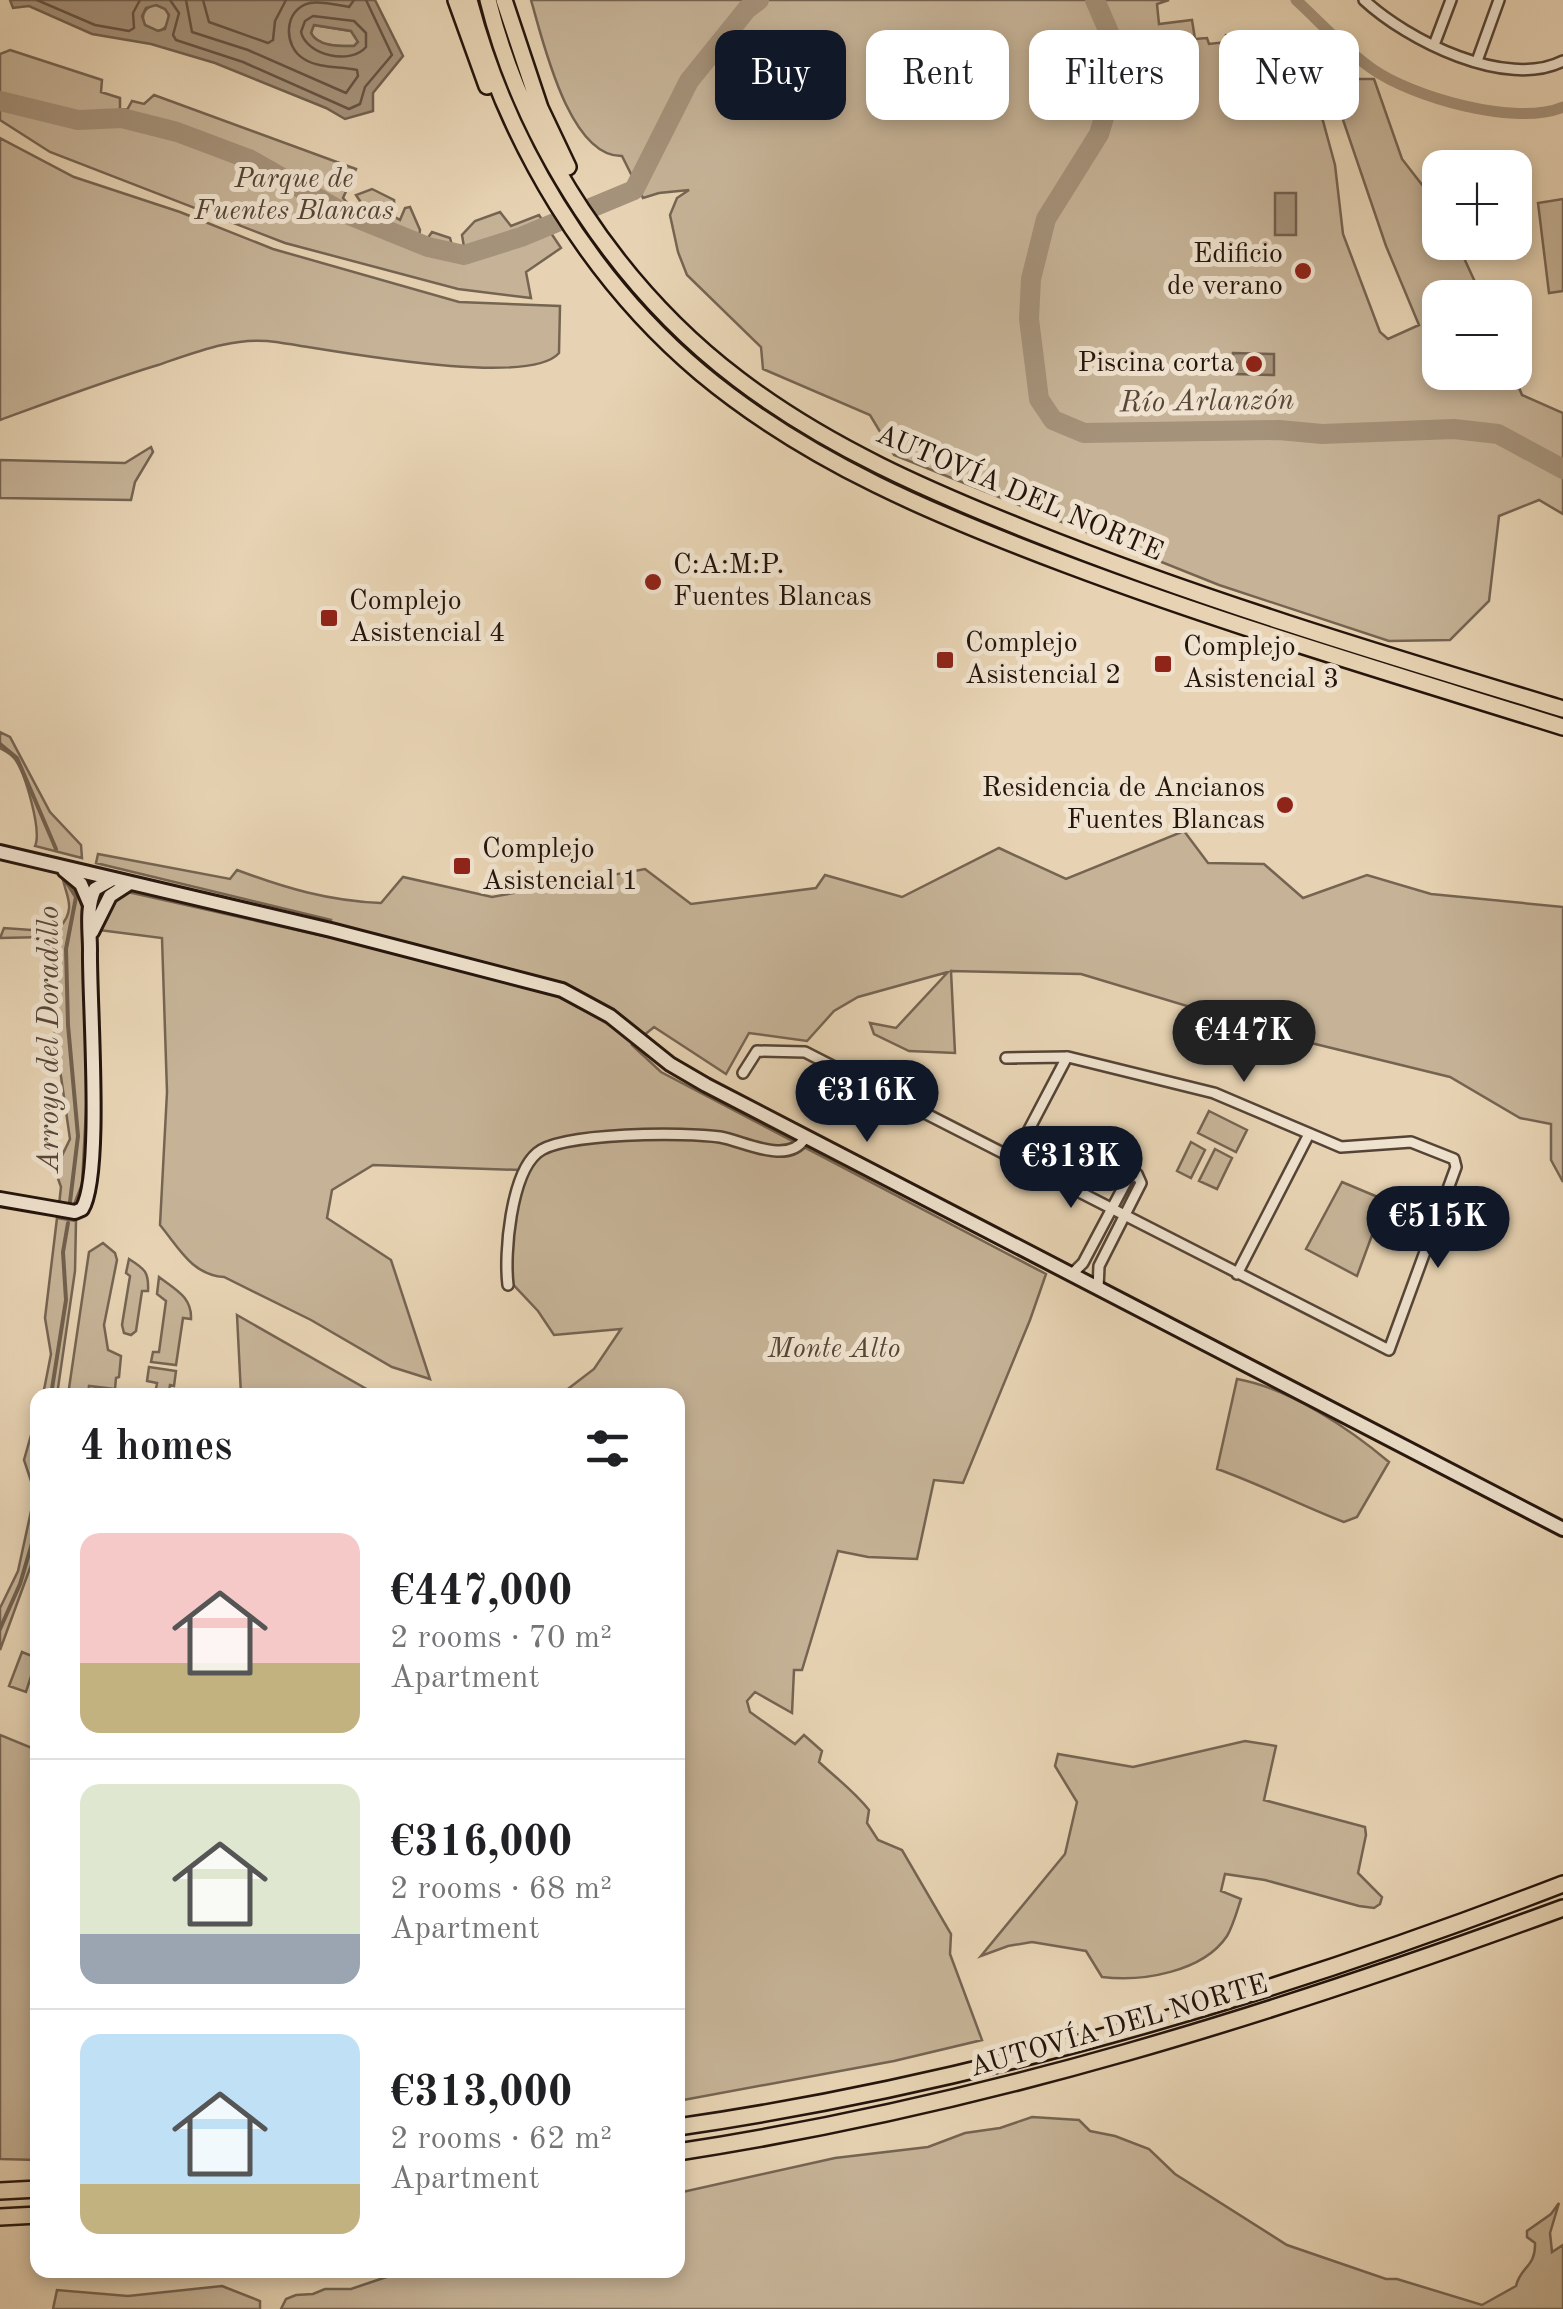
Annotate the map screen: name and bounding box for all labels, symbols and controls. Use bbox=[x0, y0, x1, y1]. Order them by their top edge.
chip: Buy bbox=[715, 30, 846, 120]
chip: Rent bbox=[866, 30, 1009, 120]
chip: Filters bbox=[1029, 30, 1199, 120]
chip: New bbox=[1219, 30, 1359, 120]
map controls bbox=[1422, 150, 1532, 390]
button: + bbox=[1422, 150, 1532, 260]
park label: Parque de Fuentes Blancas bbox=[193, 166, 394, 226]
place label: Edificio de verano bbox=[1167, 241, 1283, 301]
marker: Edificio de verano bbox=[1292, 260, 1314, 282]
button: − bbox=[1422, 280, 1532, 390]
place label: Piscina corta bbox=[1077, 350, 1234, 378]
marker: Piscina corta bbox=[1243, 353, 1265, 375]
water label: Río Arlanzón bbox=[1118, 385, 1295, 419]
street label: AUTOVÍA DEL NORTE bbox=[872, 416, 1168, 567]
place label: C:A:M:P. Fuentes Blancas bbox=[673, 552, 872, 612]
marker: C:A:M:P. Fuentes Blancas bbox=[642, 571, 664, 593]
place label: Complejo Asistencial 4 bbox=[349, 588, 505, 648]
marker: Complejo Asistencial 4 bbox=[318, 607, 340, 629]
place label: Complejo Asistencial 2 bbox=[965, 630, 1121, 690]
place label: Complejo Asistencial 3 bbox=[1183, 634, 1339, 694]
marker: Complejo Asistencial 2 bbox=[934, 649, 956, 671]
marker: Complejo Asistencial 3 bbox=[1152, 653, 1174, 675]
place label: Residencia de Ancianos Fuentes Blancas bbox=[982, 775, 1265, 835]
marker: Residencia de Ancianos Fuentes Blancas bbox=[1274, 794, 1296, 816]
place label: Complejo Asistencial 1 bbox=[482, 836, 638, 896]
marker: Complejo Asistencial 1 bbox=[451, 855, 473, 877]
water label: Arroyo del Doradillo bbox=[35, 906, 65, 1174]
pin: €447K bbox=[1174, 1000, 1314, 1085]
text: €447K bbox=[1195, 1016, 1293, 1048]
pin: €316K bbox=[797, 1060, 937, 1145]
text: €316K bbox=[818, 1076, 916, 1108]
pin: €313K bbox=[1001, 1126, 1141, 1211]
text: €313K bbox=[1022, 1142, 1120, 1174]
pin: €515K bbox=[1368, 1186, 1508, 1271]
text: €515K bbox=[1389, 1202, 1487, 1234]
park label: Monte Alto bbox=[767, 1336, 900, 1364]
icon: filters bbox=[580, 1421, 635, 1476]
text: 4 homes bbox=[80, 1427, 232, 1469]
text: €447,000 bbox=[390, 1572, 572, 1614]
icon: home bbox=[160, 1573, 280, 1693]
text: 2 rooms · 70 m² bbox=[390, 1623, 612, 1655]
text: Apartment bbox=[390, 1663, 540, 1695]
text: €316,000 bbox=[390, 1823, 572, 1865]
icon: home bbox=[160, 1824, 280, 1944]
text: 2 rooms · 68 m² bbox=[390, 1874, 612, 1906]
text: Apartment bbox=[390, 1914, 540, 1946]
street label: AUTOVÍA DEL NORTE bbox=[965, 1966, 1271, 2083]
text: €313,000 bbox=[390, 2073, 572, 2115]
icon: home bbox=[160, 2074, 280, 2194]
text: 2 rooms · 62 m² bbox=[390, 2124, 612, 2156]
text: Apartment bbox=[390, 2164, 540, 2196]

